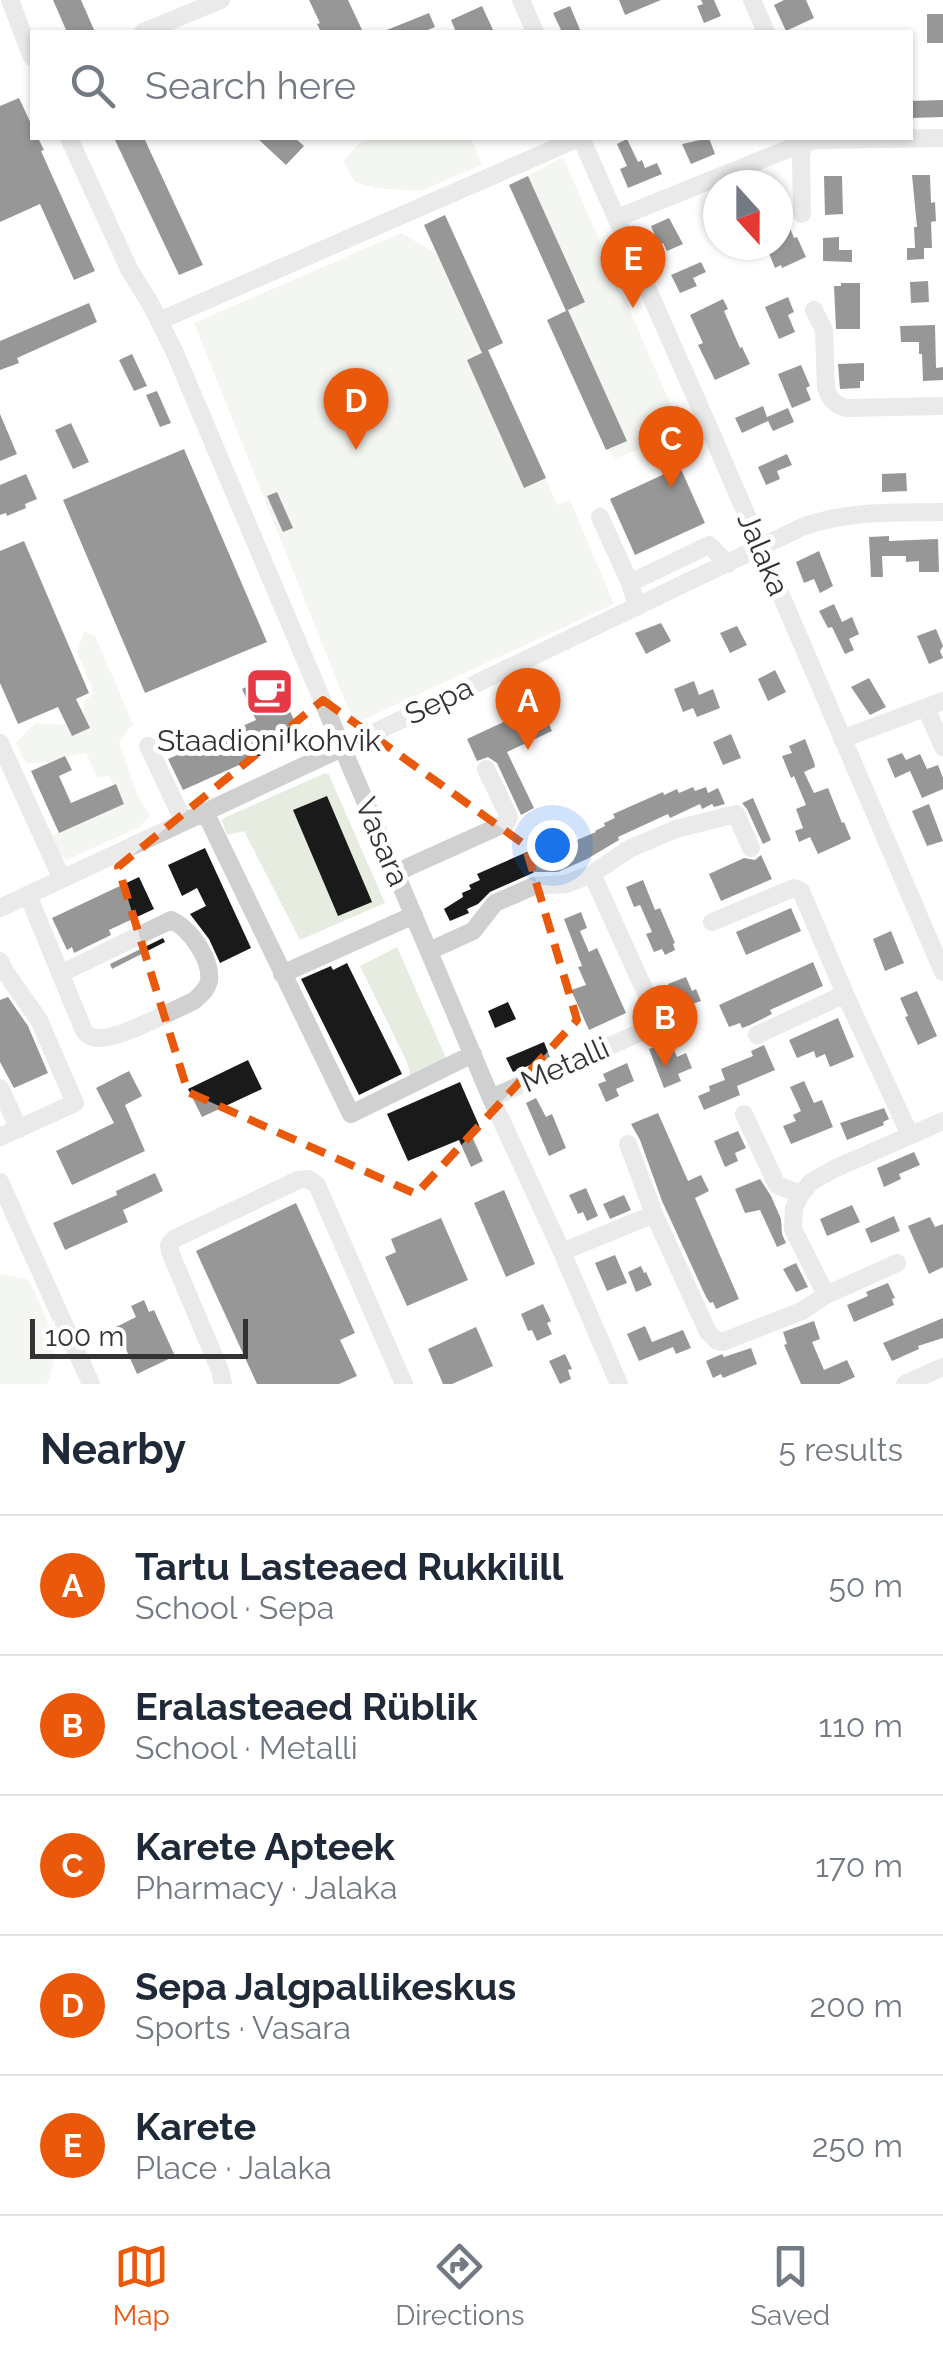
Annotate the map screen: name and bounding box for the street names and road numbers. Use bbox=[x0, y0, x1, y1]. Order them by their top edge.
street label: Jalaka bbox=[730, 507, 797, 601]
street label: Sepa bbox=[399, 669, 478, 732]
street label: Vasara bbox=[348, 792, 417, 891]
street label: Metalli bbox=[515, 1030, 614, 1099]

